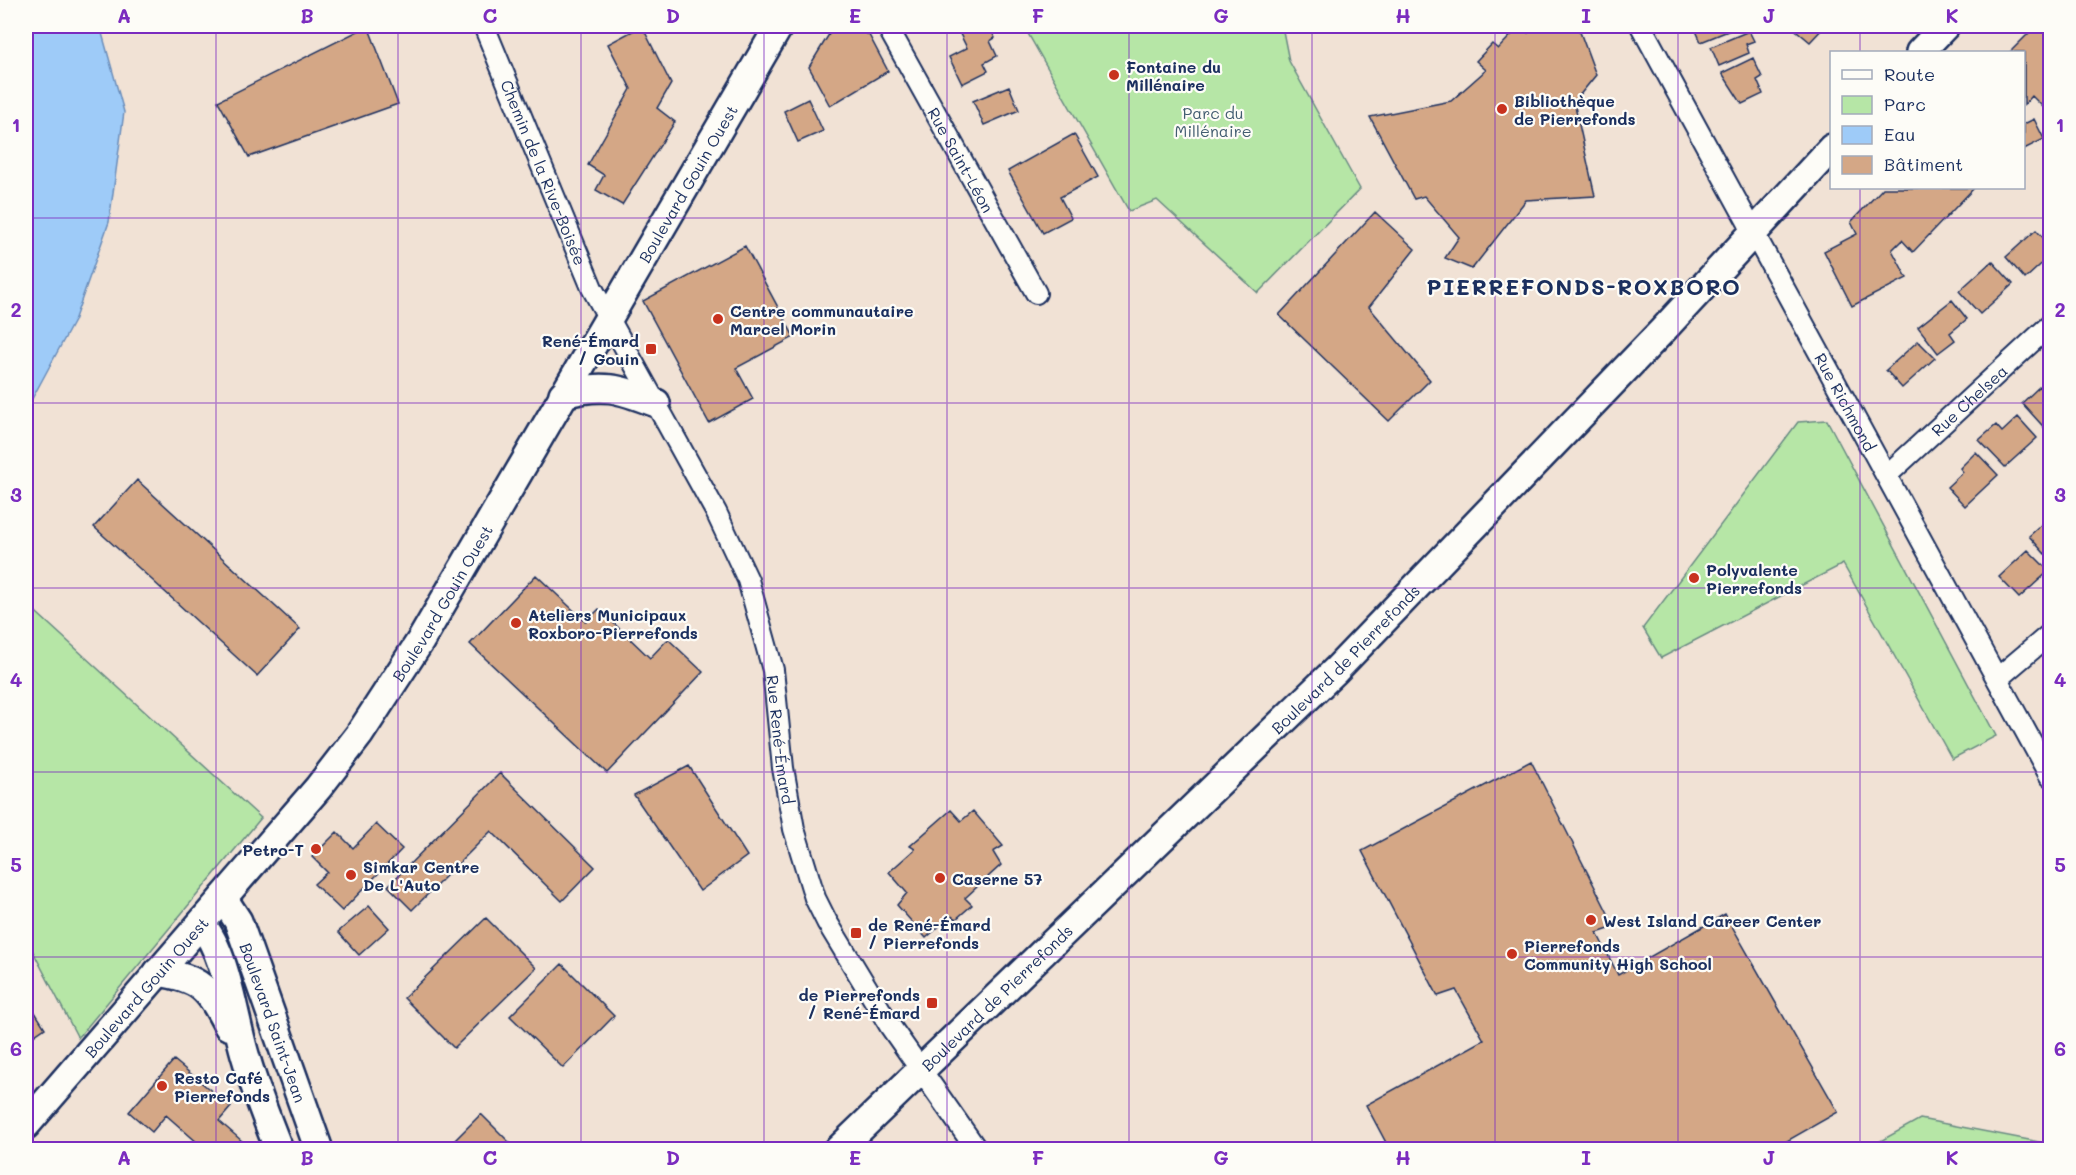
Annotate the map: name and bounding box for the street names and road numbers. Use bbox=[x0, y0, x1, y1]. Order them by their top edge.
street label: Chemin de la Rive-Boisée bbox=[497, 76, 592, 268]
street label: Boulevard Gouin Ouest bbox=[633, 101, 741, 266]
street label: Rue Saint-Léon bbox=[924, 103, 999, 216]
street label: Rue Richmond bbox=[1811, 349, 1881, 455]
street label: Rue Chelsea bbox=[1926, 360, 2011, 440]
street label: Boulevard Gouin Ouest bbox=[387, 521, 497, 685]
street label: Boulevard de Pierrefonds bbox=[1266, 580, 1424, 738]
street label: Rue René-Émard bbox=[763, 674, 800, 806]
street label: Boulevard Gouin Ouest bbox=[79, 912, 212, 1061]
street label: Boulevard de Pierrefonds bbox=[916, 920, 1076, 1075]
street label: Boulevard Saint-Jean bbox=[236, 940, 312, 1105]

